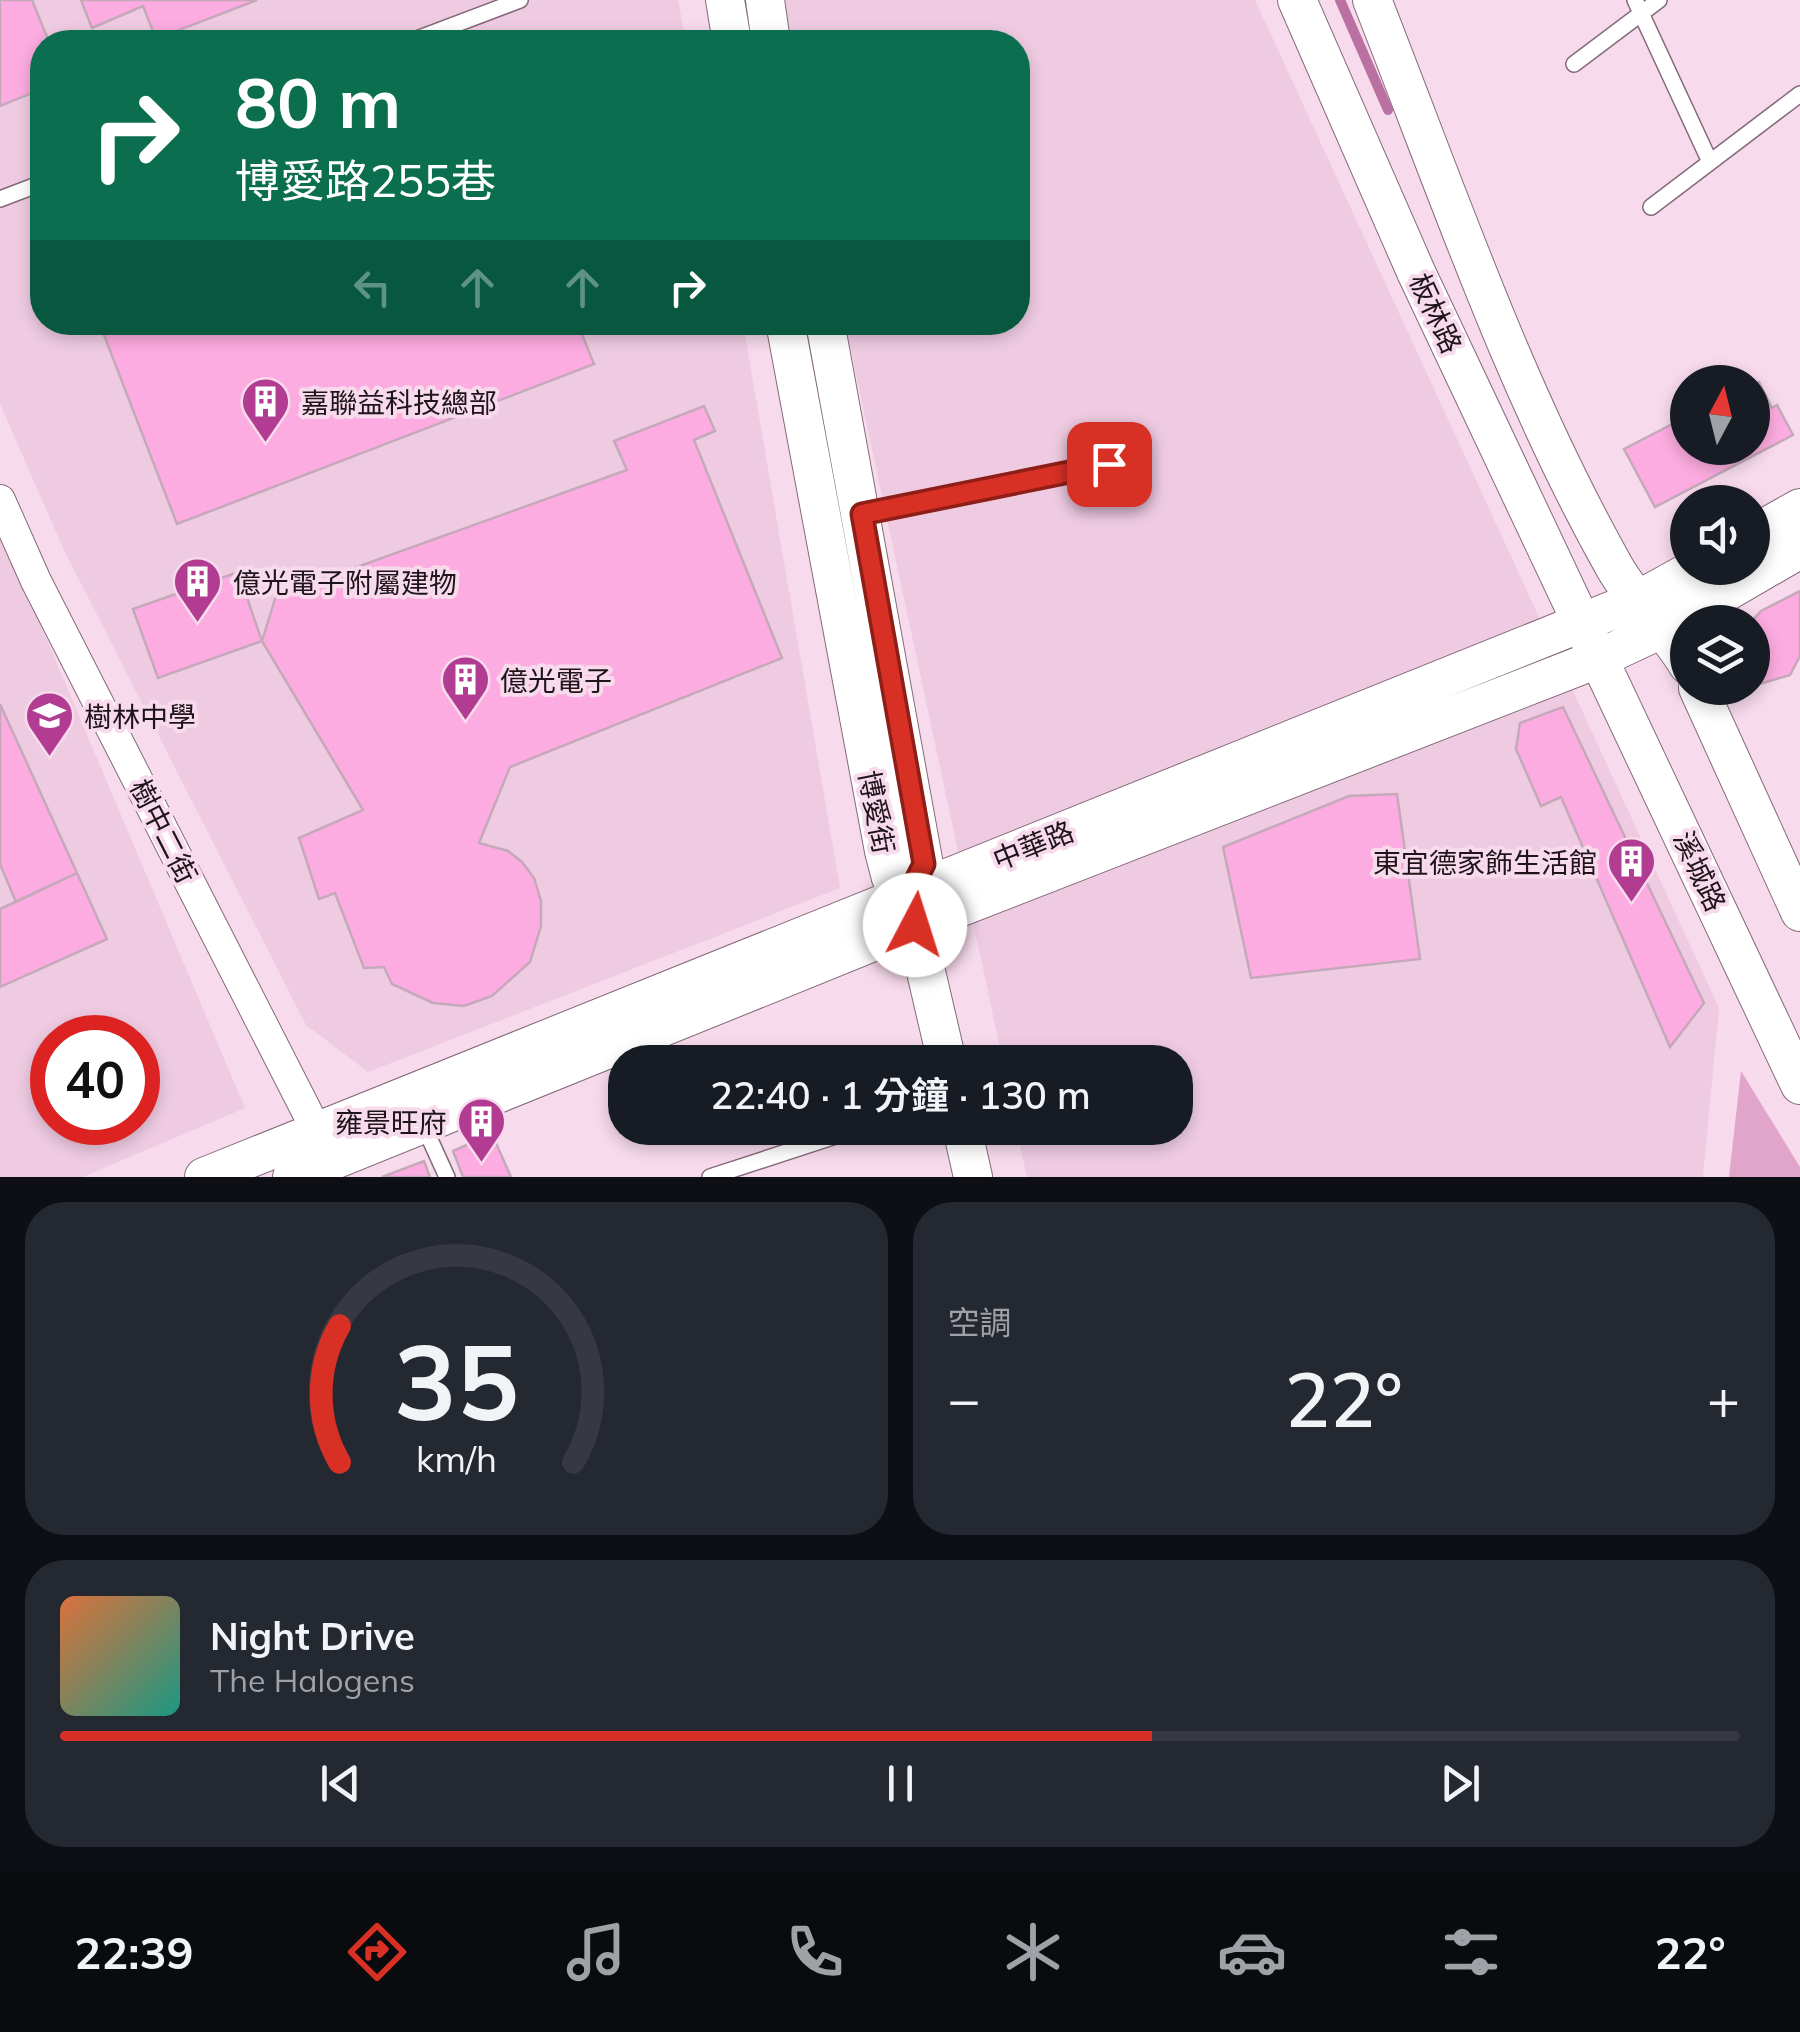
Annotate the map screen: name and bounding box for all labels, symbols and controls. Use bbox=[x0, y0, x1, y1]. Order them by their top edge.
text: 80 m bbox=[235, 58, 401, 146]
icon: right bbox=[70, 70, 200, 200]
text: 博愛路255巷 bbox=[235, 152, 496, 208]
icon: left bbox=[345, 260, 400, 315]
icon: ahead bbox=[450, 260, 505, 315]
icon: ahead bbox=[555, 260, 610, 315]
icon: right bbox=[660, 260, 715, 315]
street label: 板林路 bbox=[1402, 268, 1470, 358]
north arrow bbox=[1670, 365, 1770, 465]
map controls bbox=[1670, 365, 1770, 705]
building icon: 嘉聯益科技總部 bbox=[240, 376, 292, 444]
place label: 嘉聯益科技總部 bbox=[301, 385, 497, 420]
pin bbox=[1067, 422, 1152, 507]
icon: arrive bbox=[1082, 437, 1137, 492]
button: sound bbox=[1670, 485, 1770, 585]
building icon: 億光電子附屬建物 bbox=[172, 556, 224, 624]
place label: 億光電子附屬建物 bbox=[233, 565, 457, 600]
button: layers bbox=[1670, 605, 1770, 705]
building icon: 億光電子 bbox=[439, 654, 491, 722]
place label: 億光電子 bbox=[500, 663, 612, 698]
school or university icon: 樹林中學 bbox=[23, 690, 75, 758]
place label: 樹林中學 bbox=[84, 699, 196, 734]
street label: 博愛街 bbox=[852, 767, 902, 857]
street label: 樹中二街 bbox=[123, 773, 205, 889]
street label: 中華路 bbox=[987, 813, 1079, 877]
street label: 溪城路 bbox=[1666, 826, 1734, 916]
building icon: 東宜德家飾生活館 bbox=[1606, 836, 1658, 904]
place label: 東宜德家飾生活館 bbox=[1373, 845, 1597, 880]
position arrow bbox=[863, 873, 967, 977]
speed limit sign: 40 bbox=[30, 1015, 160, 1145]
text: 22:40 · 1 分鐘 · 130 m bbox=[710, 1071, 1091, 1119]
building icon: 雍景旺府 bbox=[456, 1096, 508, 1164]
place label: 雍景旺府 bbox=[335, 1105, 447, 1140]
text: 空調 bbox=[948, 1302, 1012, 1342]
text: 35 bbox=[394, 1315, 519, 1446]
text: 22° bbox=[1285, 1352, 1403, 1446]
text: − bbox=[948, 1364, 981, 1433]
text: + bbox=[1707, 1364, 1740, 1433]
text: km/h bbox=[416, 1436, 497, 1481]
text: Night Drive bbox=[210, 1612, 415, 1660]
text: The Halogens bbox=[210, 1660, 415, 1700]
icon: previous bbox=[313, 1756, 368, 1811]
icon: pause bbox=[873, 1756, 928, 1811]
icon: next bbox=[1433, 1756, 1488, 1811]
icon: directions bbox=[342, 1917, 412, 1987]
icon: music bbox=[561, 1917, 631, 1987]
icon: phone bbox=[780, 1917, 850, 1987]
icon: climate bbox=[998, 1917, 1068, 1987]
icon: car bbox=[1217, 1917, 1287, 1987]
icon: filters bbox=[1436, 1917, 1506, 1987]
text: 22:39 bbox=[74, 1924, 194, 1980]
text: 22° bbox=[1655, 1924, 1726, 1980]

